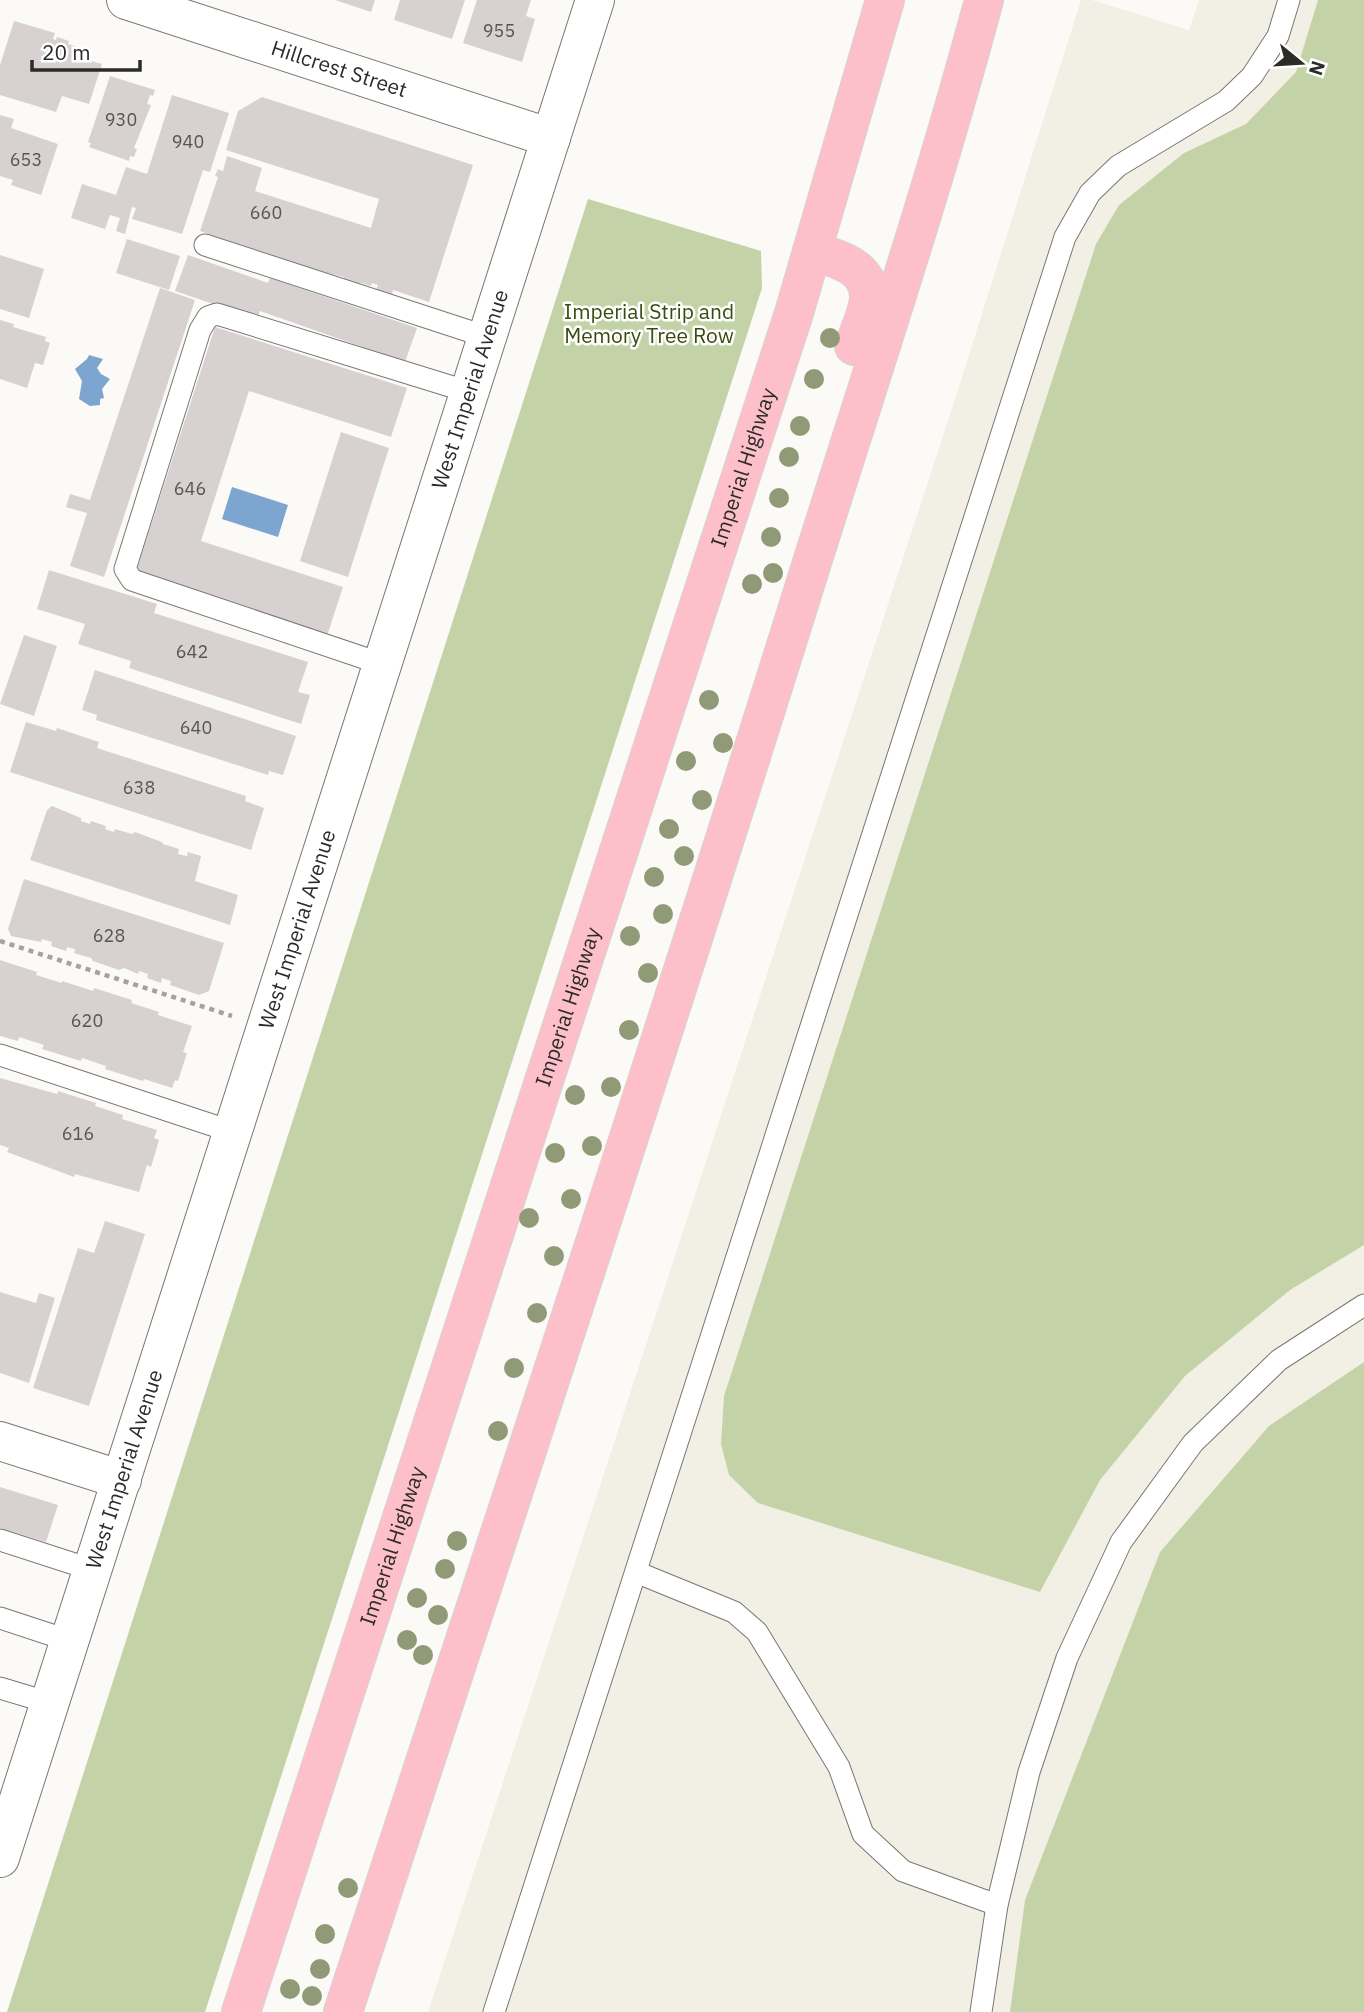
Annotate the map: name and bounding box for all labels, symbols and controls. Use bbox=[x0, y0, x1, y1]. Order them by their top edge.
house number: 955 bbox=[483, 19, 515, 42]
scale bar bbox=[32, 28, 140, 72]
north arrow bbox=[1266, 28, 1336, 98]
street label: Hillcrest Street bbox=[268, 33, 411, 103]
text: 20 m bbox=[42, 38, 91, 66]
text: N bbox=[1304, 58, 1331, 79]
house number: 930 bbox=[105, 108, 137, 131]
house number: 940 bbox=[172, 130, 204, 153]
house number: 653 bbox=[10, 148, 42, 171]
house number: 660 bbox=[250, 201, 282, 224]
street label: West Imperial Avenue bbox=[424, 286, 514, 492]
park label: Imperial Strip and Memory Tree Row bbox=[564, 297, 734, 349]
street label: Imperial Highway bbox=[704, 384, 782, 551]
house number: 646 bbox=[174, 477, 206, 500]
house number: 642 bbox=[176, 640, 208, 663]
house number: 640 bbox=[180, 716, 212, 739]
house number: 638 bbox=[123, 776, 155, 799]
street label: West Imperial Avenue bbox=[251, 826, 341, 1032]
street label: Imperial Highway bbox=[528, 923, 606, 1090]
house number: 628 bbox=[93, 924, 125, 947]
house number: 620 bbox=[71, 1009, 103, 1032]
house number: 616 bbox=[62, 1122, 94, 1145]
street label: West Imperial Avenue bbox=[78, 1366, 169, 1572]
street label: Imperial Highway bbox=[353, 1462, 431, 1629]

